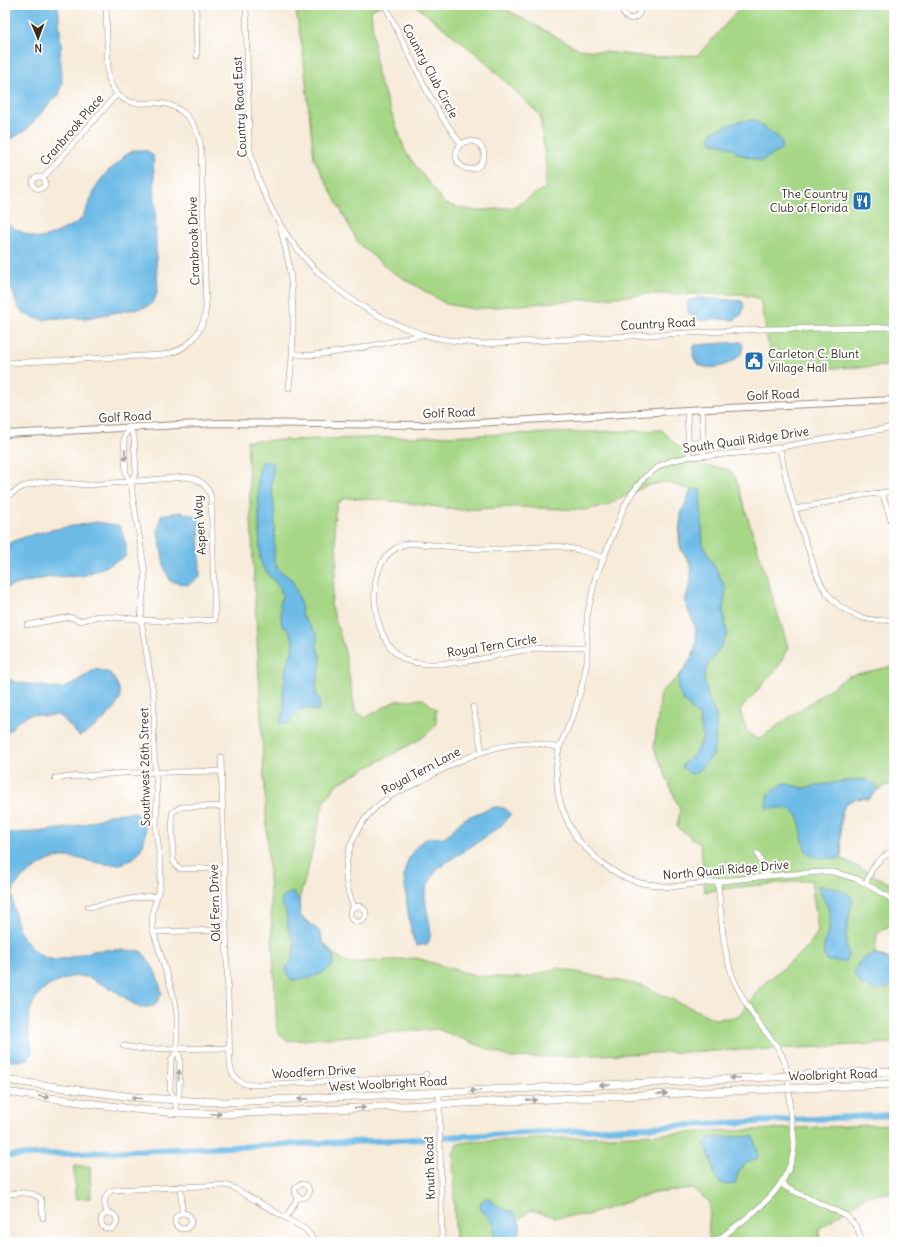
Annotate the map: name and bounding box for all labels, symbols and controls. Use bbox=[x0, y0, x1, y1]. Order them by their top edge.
north arrow bbox=[18, 18, 58, 58]
street label: Country Club Circle bbox=[399, 21, 462, 121]
text: N bbox=[34, 41, 42, 55]
street label: Country Road East bbox=[229, 56, 250, 158]
street label: Cranbrook Place bbox=[37, 91, 107, 168]
place label: The Country Club of Florida bbox=[770, 186, 848, 215]
restaurant icon: The Country Club of Florida bbox=[851, 190, 873, 212]
street label: Cranbrook Drive bbox=[184, 196, 203, 286]
street label: Country Road bbox=[620, 314, 696, 333]
place label: Carleton C. Blunt Village Hall bbox=[768, 346, 859, 375]
public building icon: Carleton C. Blunt Village Hall bbox=[743, 350, 765, 372]
street label: Golf Road bbox=[746, 386, 800, 403]
street label: Golf Road bbox=[422, 404, 476, 421]
street label: Golf Road bbox=[98, 408, 152, 425]
street label: South Quail Ridge Drive bbox=[682, 423, 810, 456]
one-way arrow bbox=[122, 449, 129, 461]
street label: Aspen Way bbox=[190, 494, 209, 556]
street label: Royal Tern Circle bbox=[446, 631, 538, 660]
street label: Southwest 26th Street bbox=[136, 707, 153, 827]
street label: Royal Tern Lane bbox=[379, 744, 463, 798]
street label: North Quail Ridge Drive bbox=[662, 857, 790, 882]
street label: Old Fern Drive bbox=[206, 864, 223, 942]
street label: Woodfern Drive bbox=[272, 1062, 356, 1081]
street label: Woolbright Road bbox=[788, 1065, 878, 1084]
one-way arrow bbox=[176, 1069, 183, 1081]
street label: West Woolbright Road bbox=[328, 1073, 448, 1094]
one-way arrow bbox=[729, 1075, 741, 1082]
one-way arrow bbox=[599, 1081, 611, 1088]
one-way arrow bbox=[468, 1088, 481, 1094]
one-way arrow bbox=[656, 1091, 669, 1097]
one-way arrow bbox=[38, 1094, 50, 1100]
one-way arrow bbox=[130, 1094, 142, 1101]
one-way arrow bbox=[296, 1096, 309, 1102]
one-way arrow bbox=[526, 1097, 539, 1103]
one-way arrow bbox=[354, 1105, 366, 1112]
one-way arrow bbox=[210, 1111, 223, 1117]
street label: Knuth Road bbox=[421, 1136, 438, 1200]

